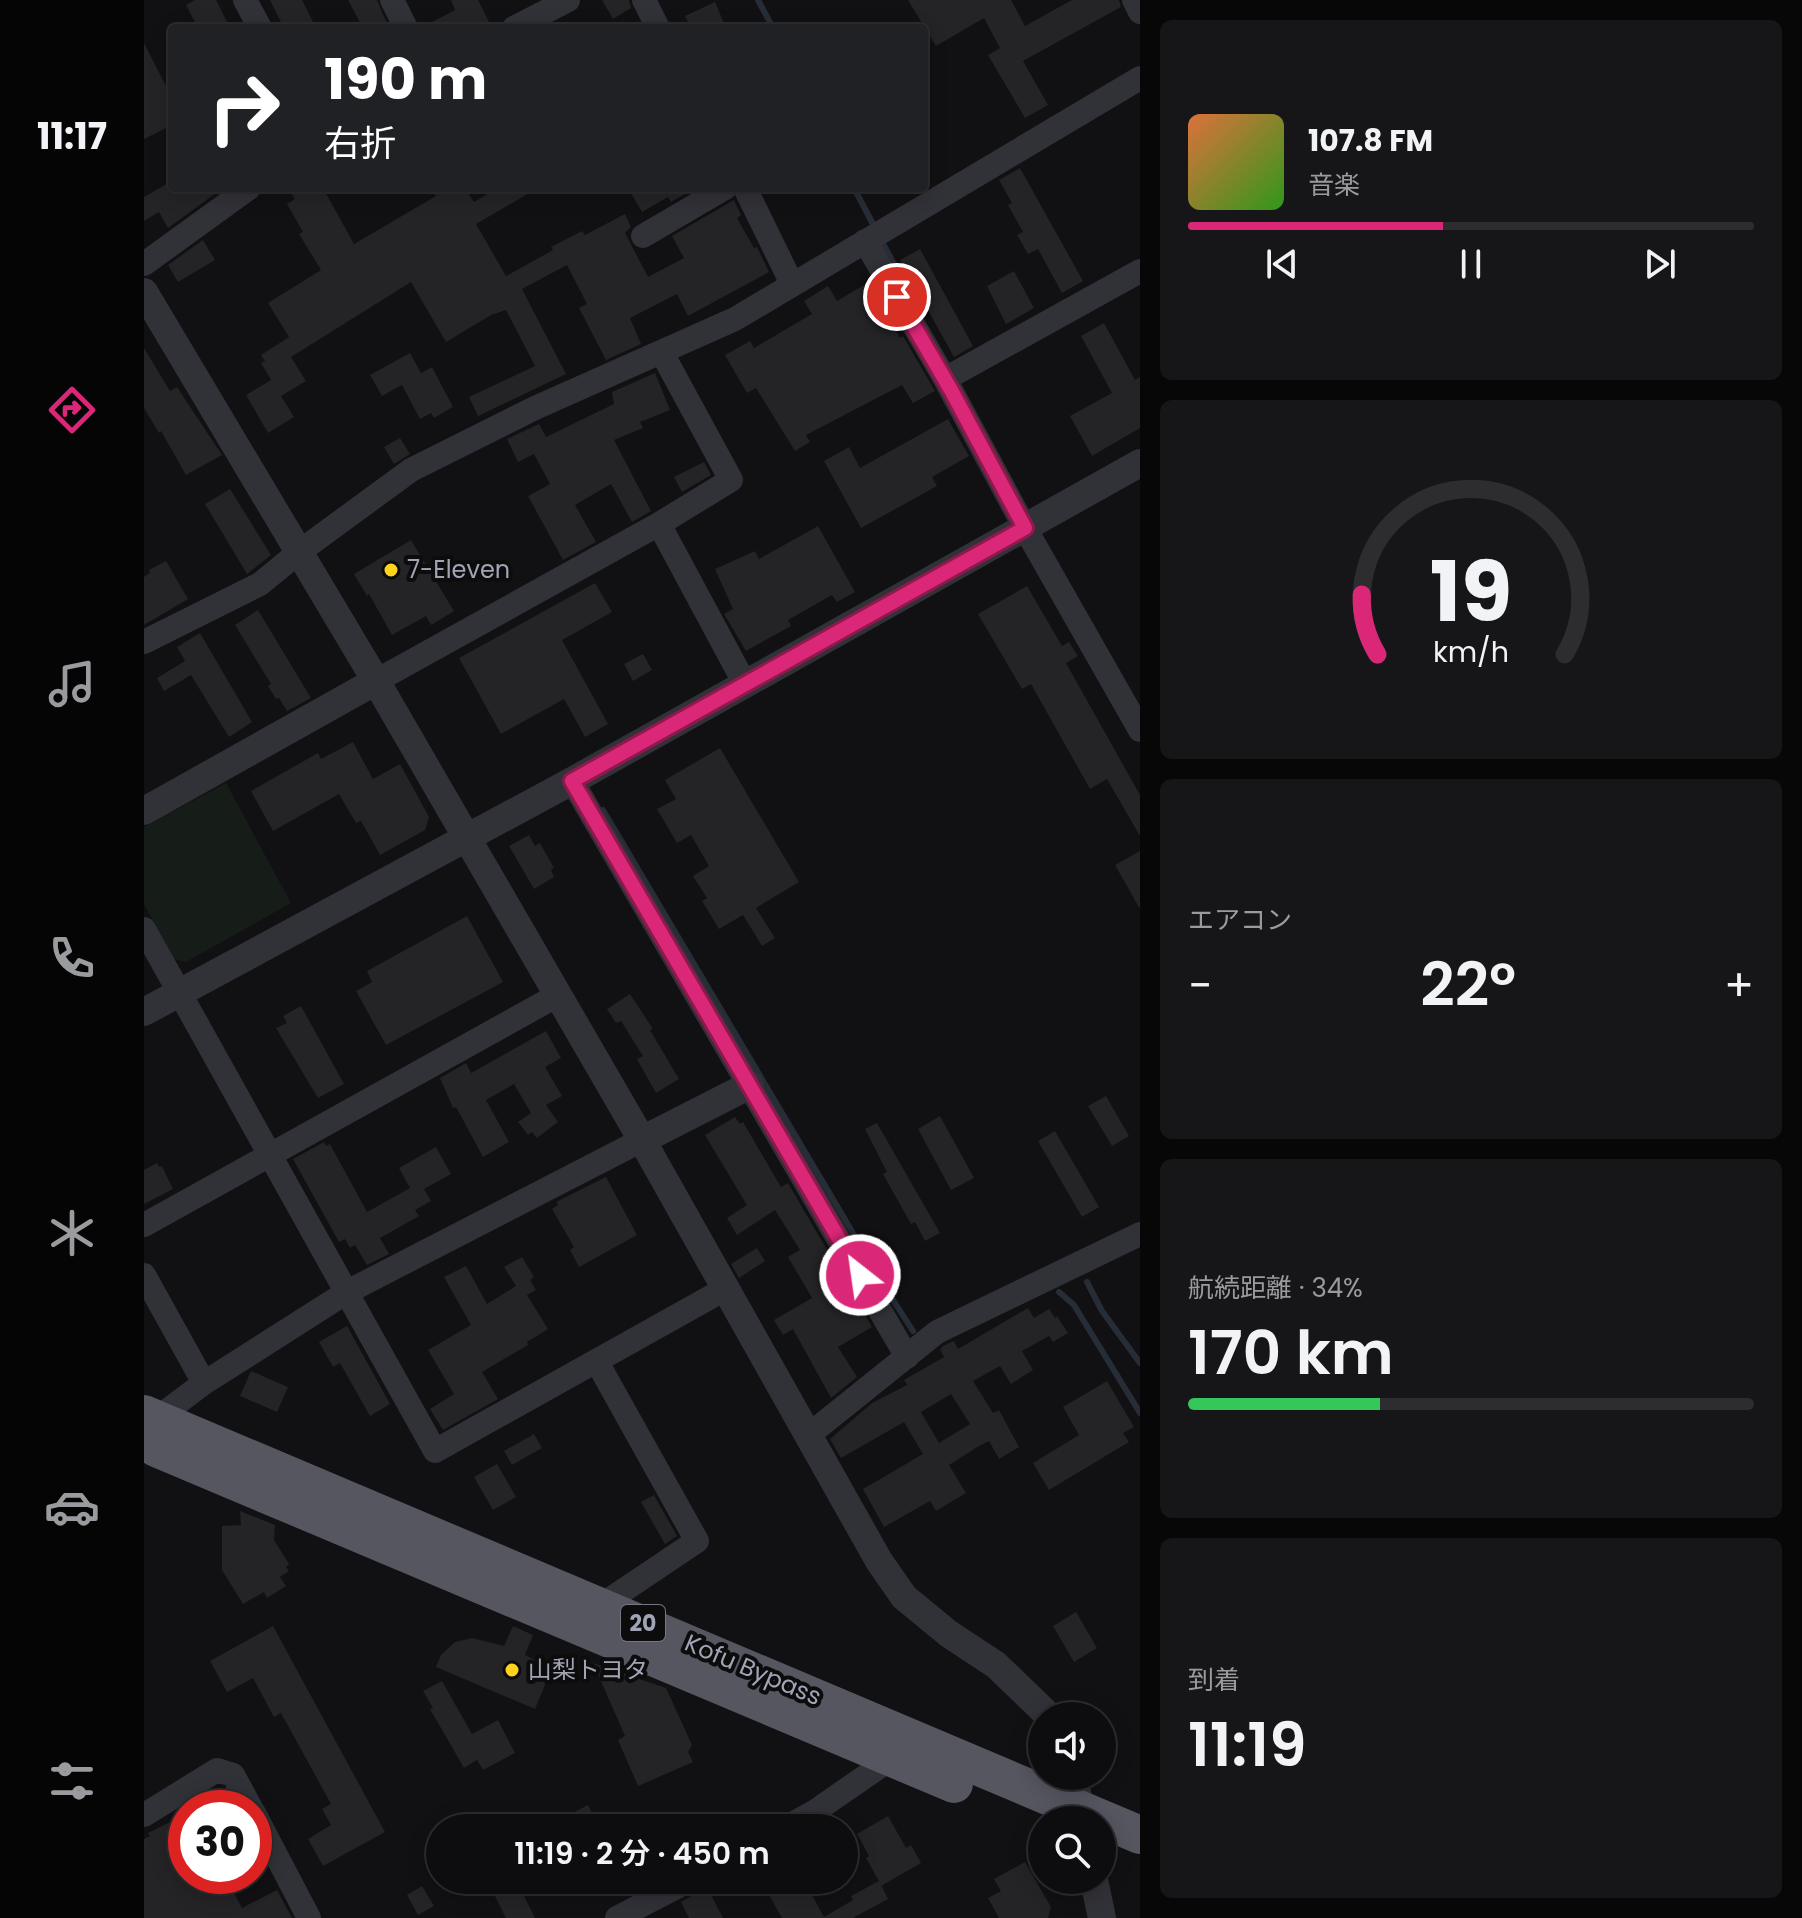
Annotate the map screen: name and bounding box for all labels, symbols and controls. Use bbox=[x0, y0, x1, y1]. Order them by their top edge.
text: 190 m bbox=[324, 40, 487, 119]
icon: right bbox=[192, 56, 296, 160]
text: 11:17 bbox=[37, 111, 107, 162]
text: 右折 bbox=[324, 118, 396, 169]
text: 107.8 FM bbox=[1308, 119, 1433, 162]
text: 音楽 bbox=[1308, 167, 1360, 203]
icon: previous bbox=[1260, 242, 1304, 286]
icon: pause bbox=[1449, 242, 1493, 286]
icon: next bbox=[1638, 242, 1682, 286]
pin bbox=[863, 263, 931, 331]
icon: arrive bbox=[875, 275, 919, 319]
icon: directions bbox=[44, 382, 100, 438]
text: 19 bbox=[1430, 534, 1512, 650]
place label: 7-Eleven bbox=[407, 553, 510, 586]
marker: 7-Eleven bbox=[382, 561, 400, 579]
text: km/h bbox=[1433, 633, 1509, 673]
icon: music bbox=[44, 656, 100, 712]
text: エアコン bbox=[1188, 902, 1292, 938]
icon: phone bbox=[44, 930, 100, 986]
text: 22° bbox=[1420, 943, 1516, 1027]
text: − bbox=[1188, 955, 1212, 1016]
text: + bbox=[1724, 955, 1754, 1016]
icon: climate bbox=[44, 1205, 100, 1261]
position arrow bbox=[818, 1233, 902, 1317]
text: 航続距離 · 34% bbox=[1188, 1270, 1363, 1306]
text: 170 km bbox=[1188, 1311, 1394, 1395]
icon: car bbox=[44, 1479, 100, 1535]
road number: 20 bbox=[621, 1605, 665, 1641]
street label: Kofu Bypass bbox=[680, 1626, 826, 1713]
place label: 山梨トヨタ bbox=[528, 1653, 648, 1686]
marker: 山梨トヨタ bbox=[503, 1661, 521, 1679]
text: 到着 bbox=[1188, 1662, 1240, 1698]
map controls bbox=[1028, 1702, 1116, 1894]
button: sound bbox=[1028, 1702, 1116, 1790]
text: 11:19 bbox=[1188, 1703, 1307, 1787]
icon: filters bbox=[44, 1753, 100, 1809]
speed limit sign: 30 bbox=[168, 1790, 272, 1894]
button: search bbox=[1028, 1806, 1116, 1894]
text: 11:19 · 2 分 · 450 m bbox=[514, 1832, 770, 1875]

